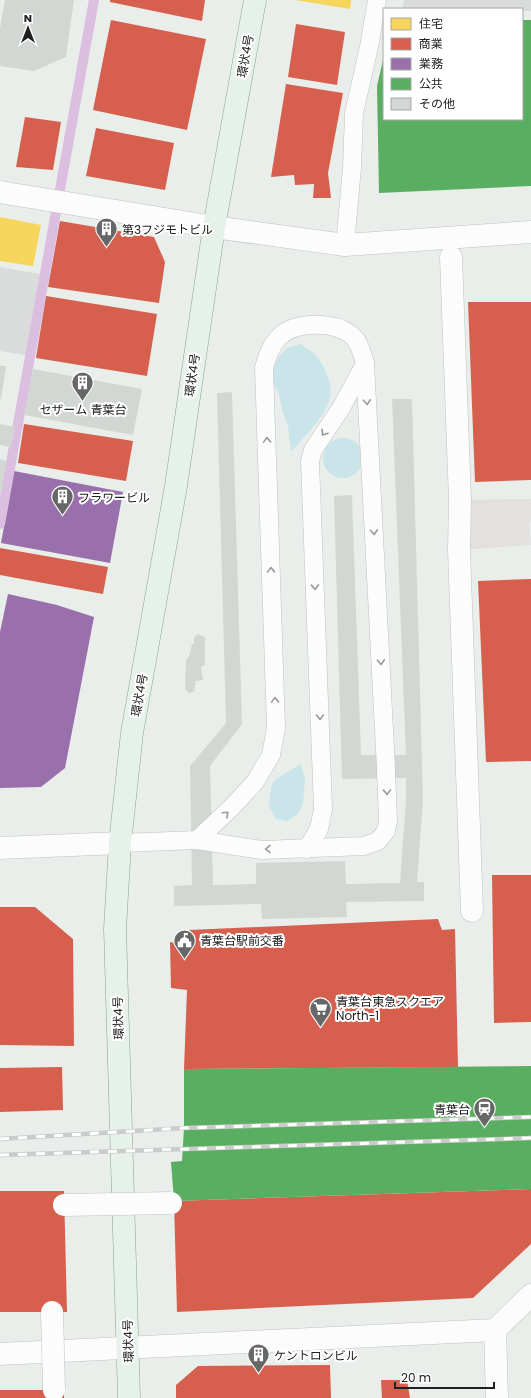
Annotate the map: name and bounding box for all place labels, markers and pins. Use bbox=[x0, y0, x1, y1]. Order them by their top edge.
building icon: 第3フジモトビル bbox=[94, 216, 120, 249]
place label: 第3フジモトビル bbox=[122, 221, 213, 238]
building icon: セザーム 青葉台 bbox=[70, 369, 96, 402]
place label: セザーム 青葉台 bbox=[40, 401, 126, 418]
building icon: フラワービル bbox=[49, 484, 75, 517]
place label: フラワービル bbox=[78, 489, 150, 506]
public building icon: 青葉台駅前交番 bbox=[171, 927, 197, 960]
place label: 青葉台駅前交番 bbox=[200, 932, 284, 949]
place label: 青葉台東急スクエア North-1 bbox=[336, 993, 444, 1024]
supermarket icon: 青葉台東急スクエア North-1 bbox=[308, 995, 334, 1028]
station icon: 青葉台 bbox=[472, 1096, 498, 1129]
place label: 青葉台 bbox=[434, 1101, 470, 1118]
building icon: ケントロンビル bbox=[246, 1342, 272, 1375]
place label: ケントロンビル bbox=[274, 1347, 358, 1364]

